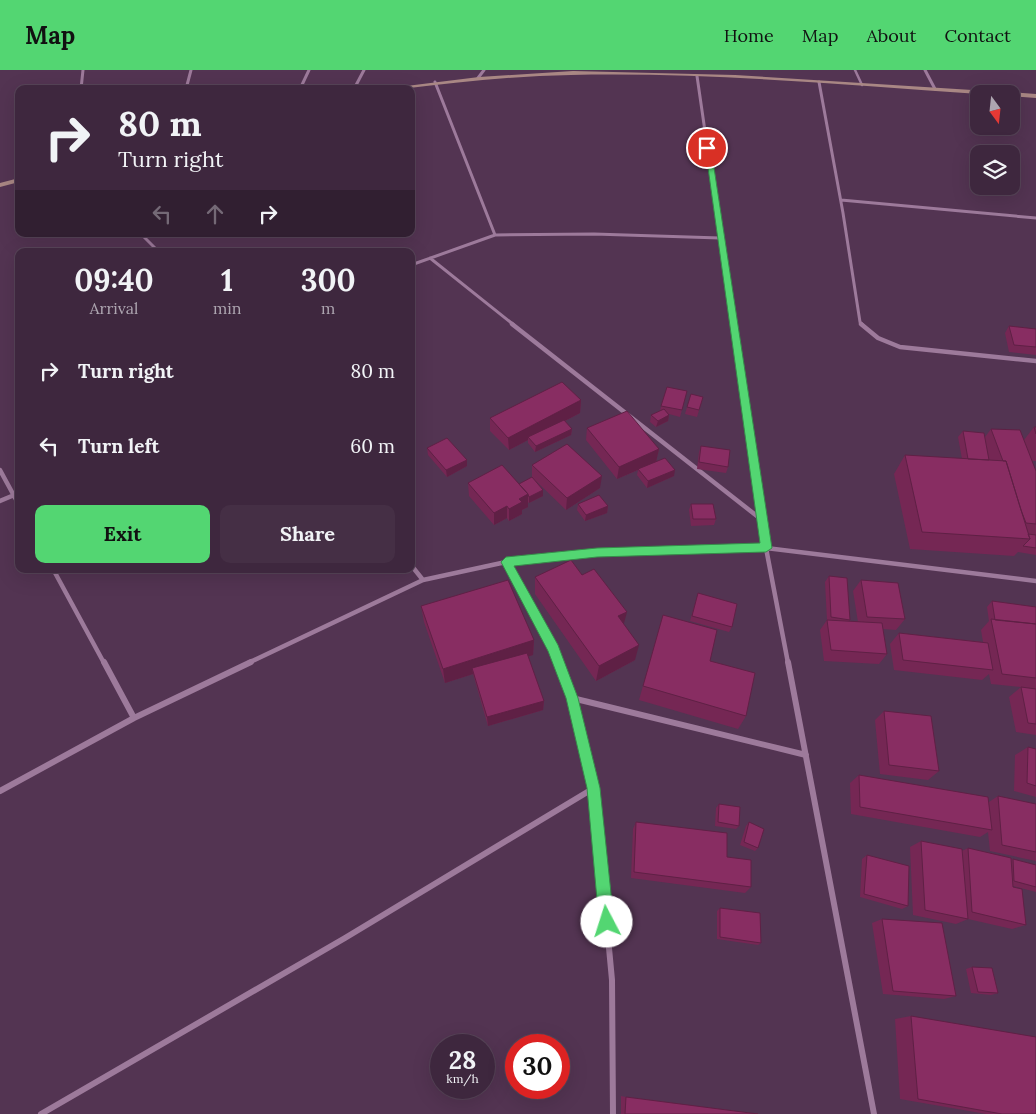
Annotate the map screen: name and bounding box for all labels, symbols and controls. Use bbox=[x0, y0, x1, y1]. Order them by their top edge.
text: Map bbox=[25, 20, 75, 51]
text: Home bbox=[724, 24, 774, 47]
text: Map bbox=[802, 24, 838, 47]
text: About bbox=[866, 24, 916, 47]
text: Contact bbox=[944, 24, 1011, 47]
north arrow bbox=[970, 85, 1020, 135]
map controls bbox=[970, 85, 1020, 195]
text: 80 m bbox=[118, 101, 202, 146]
icon: right bbox=[35, 105, 100, 170]
pin bbox=[686, 127, 728, 169]
icon: arrive bbox=[693, 134, 721, 162]
text: Turn right bbox=[118, 145, 223, 173]
button: layers bbox=[970, 145, 1020, 195]
icon: left bbox=[148, 200, 176, 228]
icon: ahead bbox=[201, 200, 229, 228]
icon: right bbox=[254, 200, 282, 228]
text: 09:40 bbox=[74, 261, 154, 299]
text: 1 bbox=[221, 261, 233, 299]
text: 300 bbox=[301, 261, 356, 299]
text: Arrival bbox=[90, 298, 138, 318]
text: min bbox=[213, 298, 241, 318]
text: m bbox=[321, 298, 335, 318]
icon: right bbox=[35, 357, 63, 385]
text: Turn right bbox=[78, 359, 174, 383]
text: 80 m bbox=[351, 359, 395, 383]
icon: left bbox=[35, 432, 63, 460]
text: Turn left bbox=[78, 434, 159, 458]
text: 60 m bbox=[350, 434, 395, 458]
button: Exit bbox=[35, 505, 210, 563]
button: Share bbox=[220, 505, 395, 563]
position arrow bbox=[580, 895, 632, 947]
speed limit sign: 30 bbox=[505, 1034, 570, 1099]
text: 28 bbox=[449, 1044, 476, 1076]
text: km/h bbox=[446, 1071, 479, 1086]

